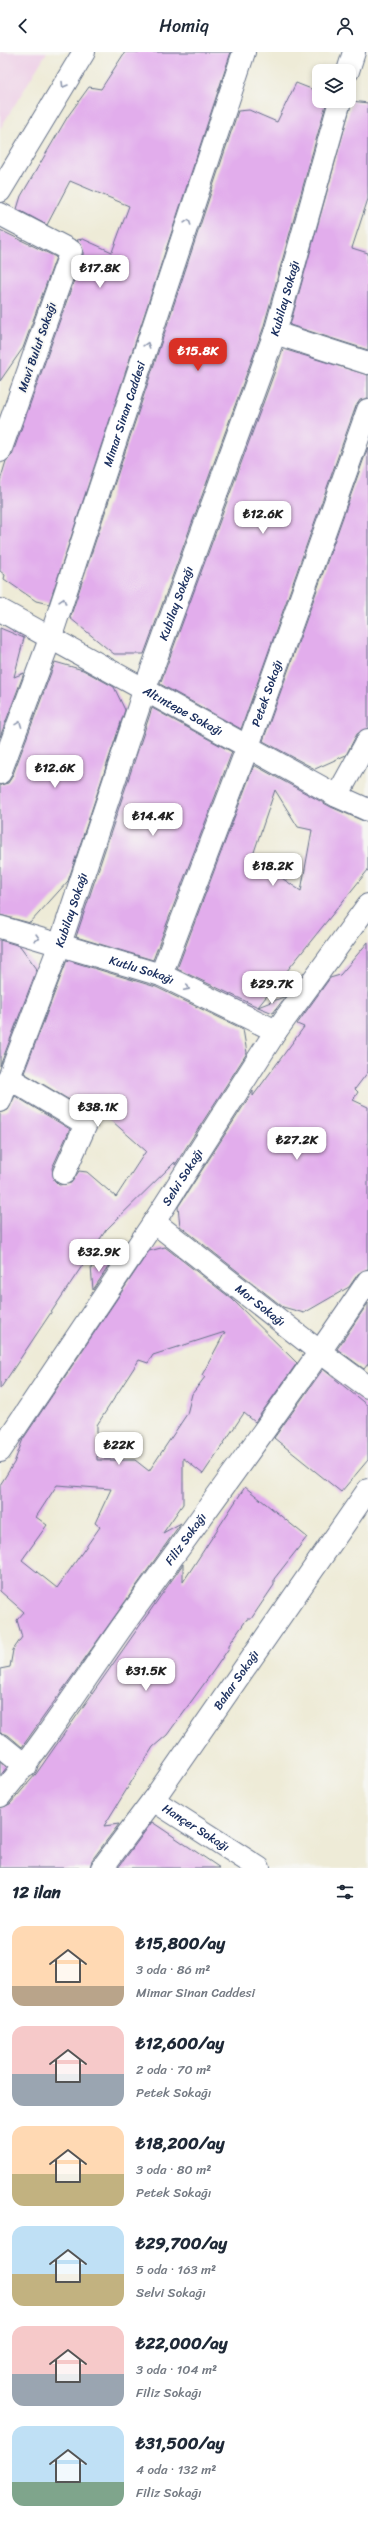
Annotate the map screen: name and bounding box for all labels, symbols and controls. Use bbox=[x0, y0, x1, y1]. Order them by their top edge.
text: Homiq bbox=[159, 10, 209, 42]
icon: back bbox=[12, 15, 34, 37]
icon: person bbox=[334, 15, 356, 37]
map controls bbox=[312, 64, 356, 108]
button: layers bbox=[312, 64, 356, 108]
one-way arrow bbox=[61, 81, 68, 88]
one-way arrow bbox=[183, 218, 192, 225]
pin: ₺17.8K bbox=[67, 255, 133, 289]
text: ₺17.8K bbox=[80, 256, 120, 279]
street label: Kubilay Sokağı bbox=[264, 258, 306, 339]
street label: Mavi Bulut Sokağı bbox=[11, 299, 63, 395]
pin: ₺15.8K bbox=[165, 338, 231, 372]
text: ₺15.8K bbox=[178, 339, 218, 362]
one-way arrow bbox=[143, 342, 151, 349]
street label: Mimar Sinan Caddesi bbox=[97, 358, 152, 470]
pin: ₺12.6K bbox=[230, 501, 296, 535]
text: ₺12.6K bbox=[243, 502, 283, 525]
street label: Kubilay Sokağı bbox=[152, 563, 200, 644]
one-way arrow bbox=[58, 598, 67, 605]
street label: Petek Sokağı bbox=[245, 657, 289, 730]
street label: Altıntepe Sokağı bbox=[138, 679, 227, 742]
one-way arrow bbox=[14, 720, 22, 727]
pin: ₺12.6K bbox=[22, 755, 88, 789]
text: ₺12.6K bbox=[35, 756, 75, 779]
pin: ₺14.4K bbox=[120, 803, 186, 837]
text: ₺14.4K bbox=[133, 804, 173, 827]
pin: ₺18.2K bbox=[240, 853, 306, 887]
text: ₺18.2K bbox=[253, 854, 293, 877]
street label: Kubilay Sokağı bbox=[49, 870, 94, 950]
one-way arrow bbox=[34, 933, 41, 942]
street label: Kutlu Sokağı bbox=[106, 949, 178, 991]
pin: ₺29.7K bbox=[239, 971, 305, 1005]
text: ₺29.7K bbox=[251, 972, 293, 995]
one-way arrow bbox=[183, 983, 190, 990]
pin: ₺38.1K bbox=[65, 1094, 131, 1128]
text: ₺38.1K bbox=[78, 1095, 118, 1118]
pin: ₺27.2K bbox=[264, 1127, 330, 1161]
text: ₺27.2K bbox=[276, 1128, 318, 1151]
street label: Selvi Sokağı bbox=[156, 1144, 209, 1210]
pin: ₺32.9K bbox=[66, 1239, 132, 1273]
text: ₺32.9K bbox=[78, 1240, 120, 1263]
street label: Mor Sokağı bbox=[230, 1278, 290, 1332]
pin: ₺22K bbox=[95, 1432, 143, 1466]
text: ₺22K bbox=[104, 1433, 134, 1456]
street label: Filiz Sokağı bbox=[159, 1508, 212, 1570]
street label: Bahar Sokağı bbox=[207, 1645, 265, 1715]
pin: ₺31.5K bbox=[113, 1658, 179, 1692]
text: ₺31.5K bbox=[126, 1659, 166, 1682]
street label: Hançer Sokağı bbox=[158, 1798, 234, 1857]
text: 12 ilan bbox=[12, 1877, 61, 1907]
icon: filters bbox=[334, 1881, 356, 1903]
text: ₺15,800/ay bbox=[136, 1928, 225, 1958]
icon: home bbox=[44, 1942, 92, 1990]
text: 3 oda · 86 m² bbox=[136, 1958, 210, 1981]
text: Mimar Sinan Caddesi bbox=[136, 1981, 255, 2004]
text: ₺12,600/ay bbox=[136, 2028, 224, 2058]
icon: home bbox=[44, 2042, 92, 2090]
text: 2 oda · 70 m² bbox=[136, 2058, 211, 2081]
text: Petek Sokağı bbox=[136, 2081, 211, 2104]
text: ₺18,200/ay bbox=[136, 2128, 225, 2158]
icon: home bbox=[44, 2142, 92, 2190]
text: 3 oda · 80 m² bbox=[136, 2158, 211, 2181]
text: Petek Sokağı bbox=[136, 2181, 211, 2204]
text: ₺29,700/ay bbox=[136, 2228, 227, 2258]
icon: home bbox=[44, 2242, 92, 2290]
text: 5 oda · 163 m² bbox=[136, 2258, 216, 2281]
text: Selvi Sokağı bbox=[136, 2281, 206, 2304]
text: ₺22,000/ay bbox=[136, 2328, 228, 2358]
icon: home bbox=[44, 2342, 92, 2390]
text: 3 oda · 104 m² bbox=[136, 2358, 217, 2381]
text: Filiz Sokağı bbox=[136, 2381, 202, 2404]
text: ₺31,500/ay bbox=[136, 2428, 224, 2458]
icon: home bbox=[44, 2442, 92, 2490]
text: 4 oda · 132 m² bbox=[136, 2458, 216, 2481]
text: Filiz Sokağı bbox=[136, 2481, 202, 2504]

